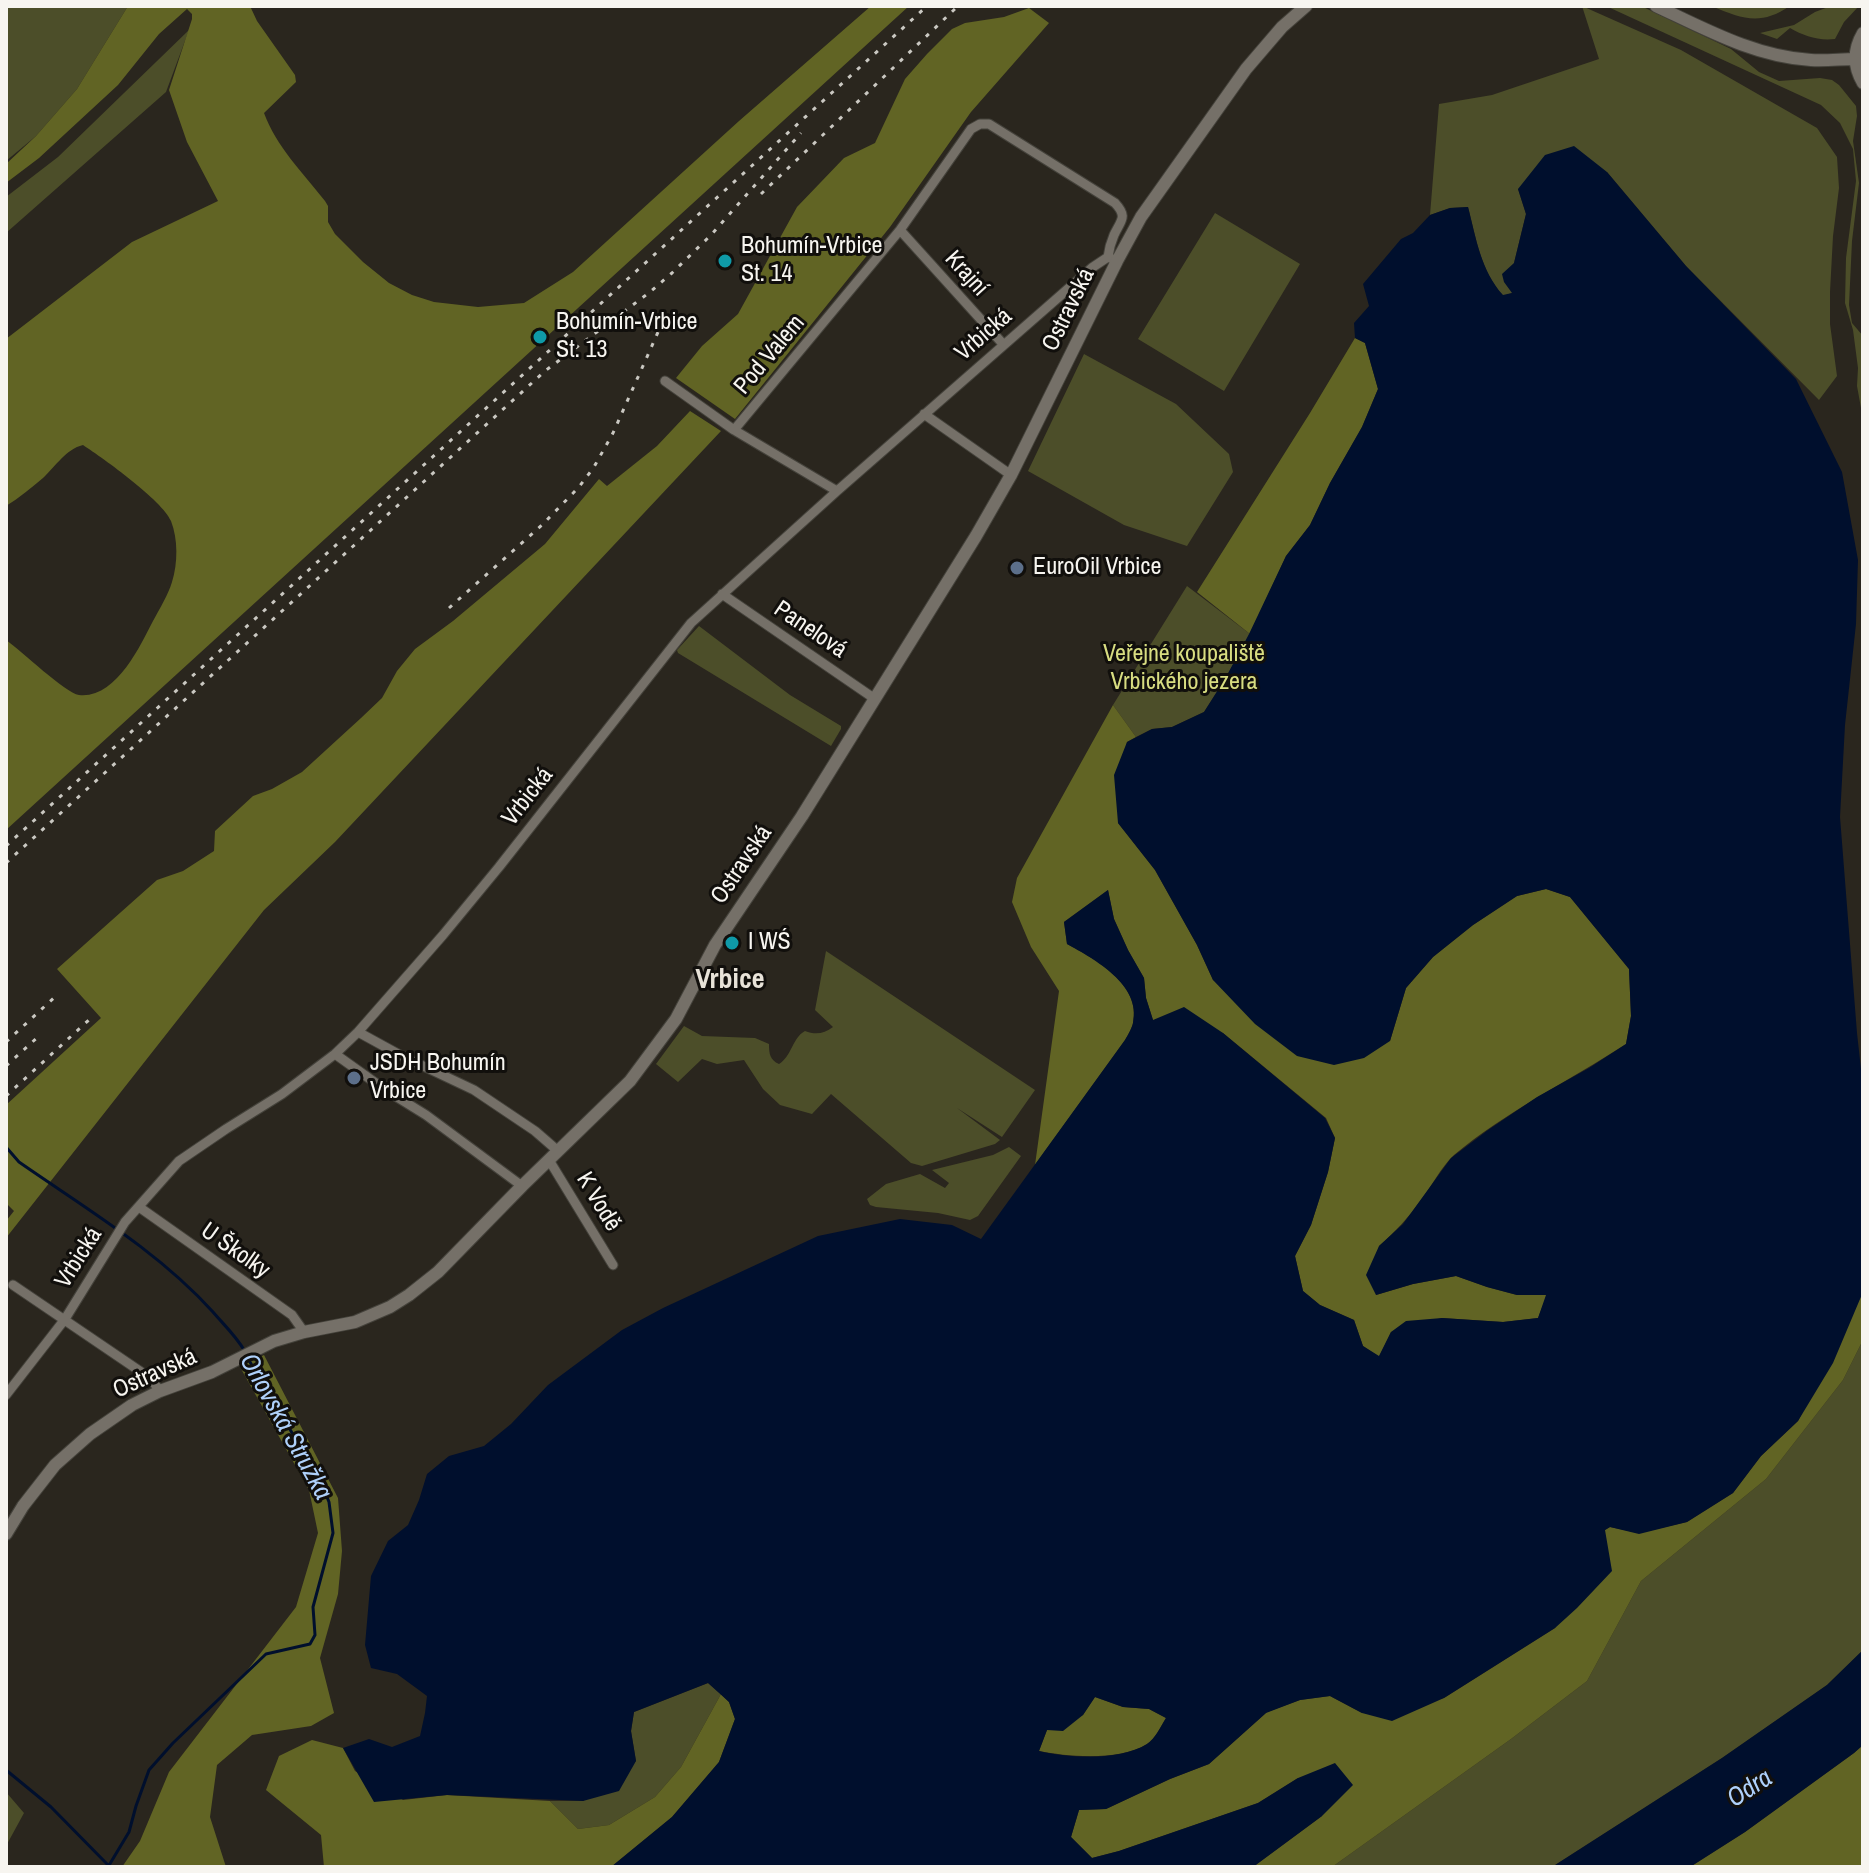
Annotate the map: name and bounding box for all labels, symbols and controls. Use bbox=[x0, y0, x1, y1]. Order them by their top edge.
place label: Bohumín-Vrbice St. 14 bbox=[741, 233, 882, 289]
street label: Krajní bbox=[938, 245, 994, 303]
marker: Bohumín-Vrbice St. 14 bbox=[716, 252, 734, 270]
street label: Ostravská bbox=[1037, 264, 1101, 356]
street label: Vrbická bbox=[950, 302, 1018, 368]
place label: Bohumín-Vrbice St. 13 bbox=[556, 309, 697, 365]
street label: Pod Valem bbox=[728, 309, 812, 401]
marker: Bohumín-Vrbice St. 13 bbox=[531, 328, 549, 346]
place label: EuroOil Vrbice bbox=[1033, 554, 1161, 582]
marker: EuroOil Vrbice bbox=[1008, 559, 1026, 577]
street label: Panelová bbox=[768, 595, 852, 665]
park label: Veřejné koupaliště Vrbického jezera bbox=[1103, 641, 1265, 697]
street label: Vrbická bbox=[496, 762, 560, 832]
street label: Ostravská bbox=[705, 820, 779, 910]
place label: I WŚ bbox=[748, 929, 791, 957]
marker: I WŚ bbox=[723, 934, 741, 952]
district label: Vrbice bbox=[696, 963, 764, 997]
place label: JSDH Bohumín Vrbice bbox=[370, 1050, 506, 1106]
marker: JSDH Bohumín Vrbice bbox=[345, 1069, 363, 1087]
street label: K Vodě bbox=[569, 1167, 627, 1237]
street label: U Školky bbox=[195, 1217, 275, 1285]
street label: Vrbická bbox=[49, 1222, 109, 1294]
street label: Ostravská bbox=[109, 1343, 201, 1405]
water label: Orlovská Stružka bbox=[232, 1348, 338, 1506]
water label: Odra bbox=[1722, 1763, 1778, 1815]

